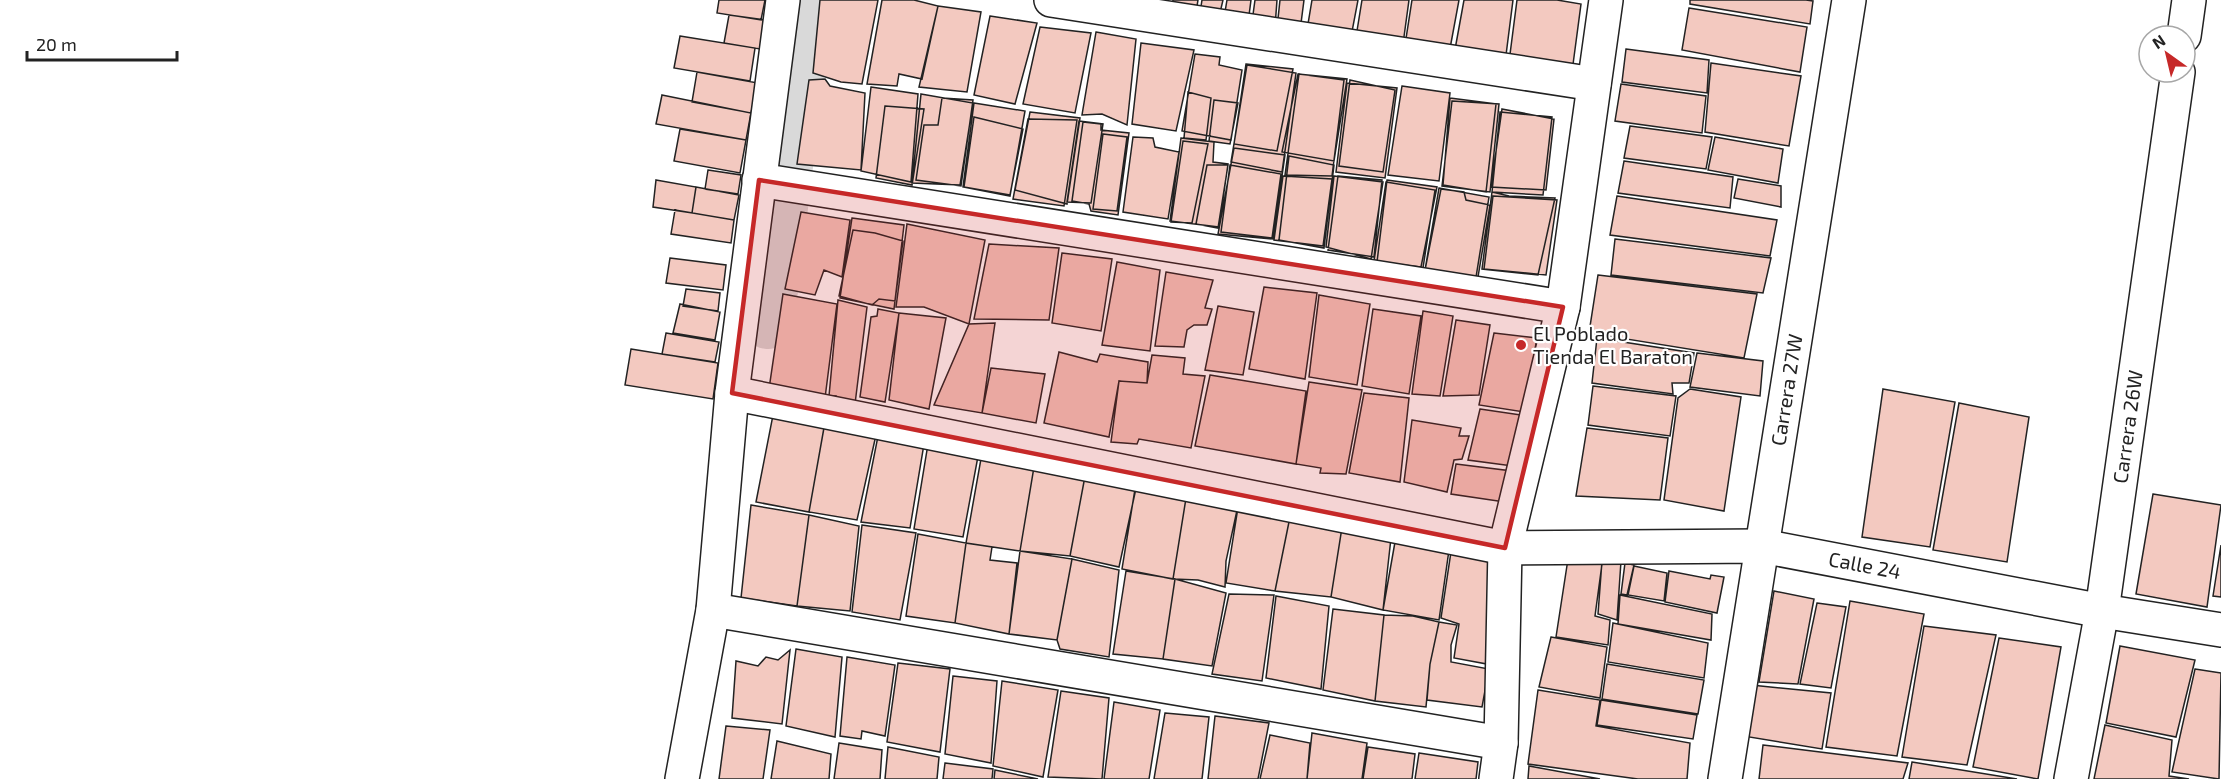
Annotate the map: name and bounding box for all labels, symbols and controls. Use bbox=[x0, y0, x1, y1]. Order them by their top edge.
scale bar bbox=[27, 24, 177, 62]
north arrow bbox=[2137, 24, 2197, 84]
text: N bbox=[2148, 30, 2168, 52]
text: 20 m bbox=[36, 33, 77, 55]
place label: El Poblado Tienda El Baraton bbox=[1533, 321, 1693, 368]
street label: Carrera 27W bbox=[1765, 332, 1807, 447]
marker: El Poblado Tienda El Baraton bbox=[1514, 338, 1528, 352]
street label: Carrera 26W bbox=[2107, 368, 2147, 485]
street label: Calle 24 bbox=[1827, 546, 1903, 583]

